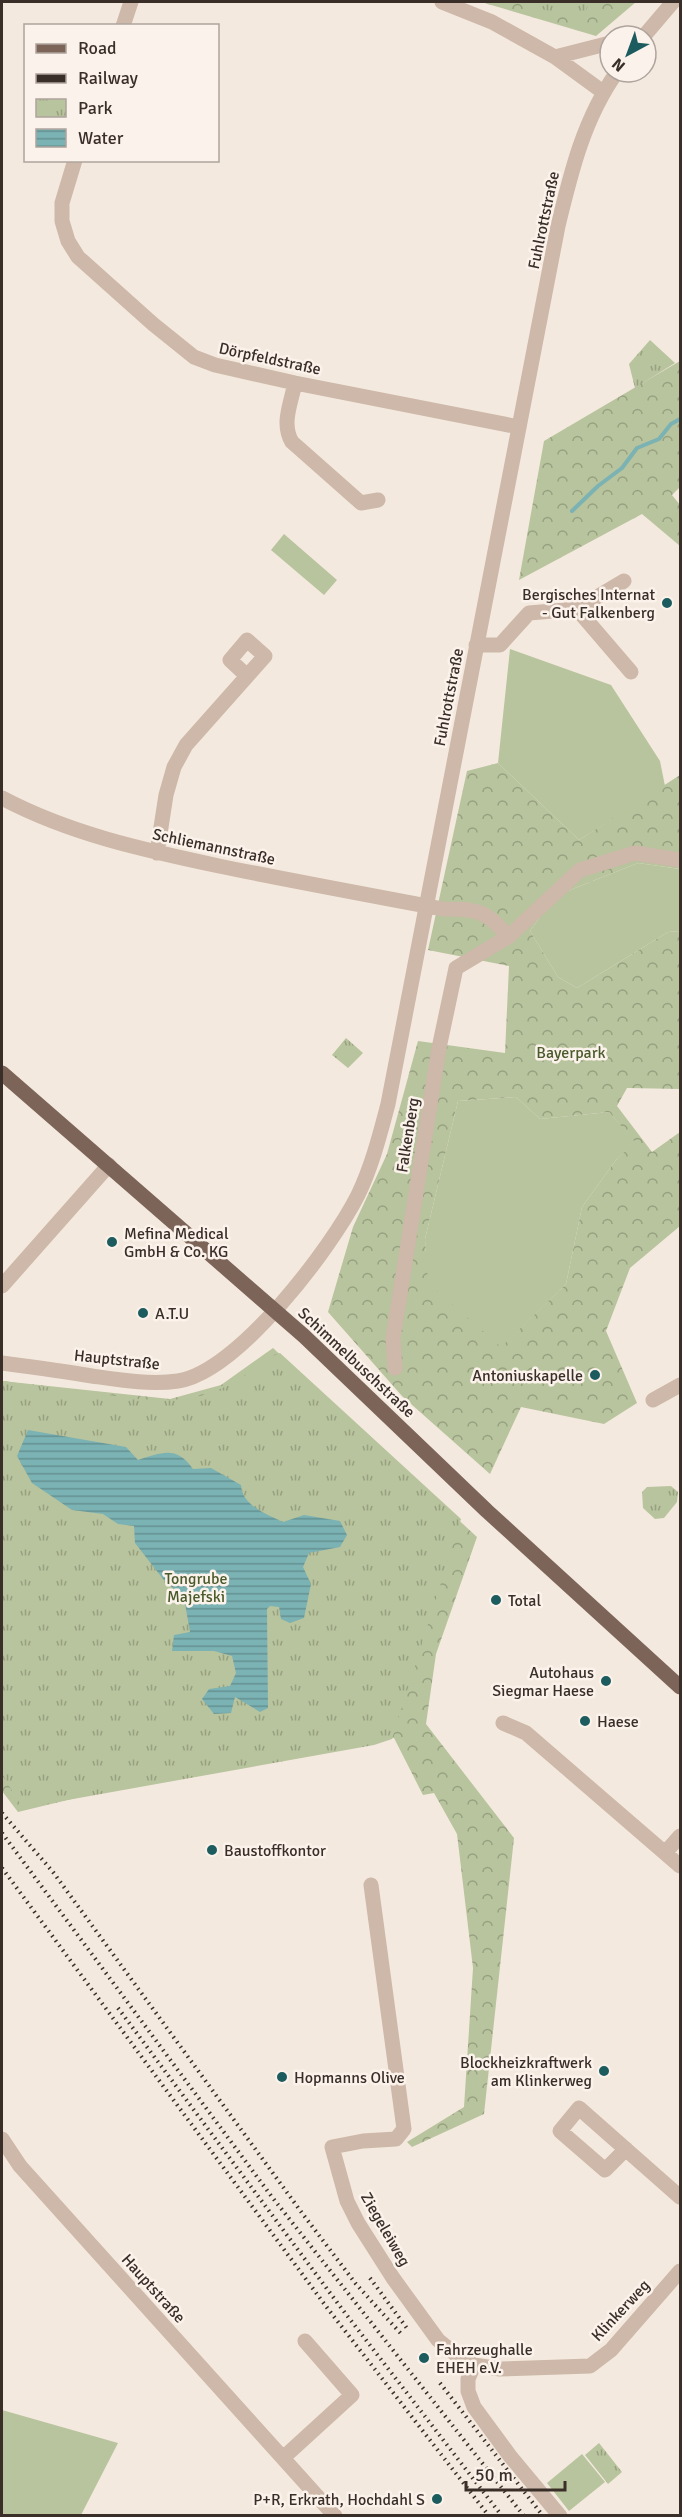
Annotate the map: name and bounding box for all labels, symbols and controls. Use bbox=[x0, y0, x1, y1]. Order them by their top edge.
legend bbox=[24, 24, 219, 162]
north arrow bbox=[598, 24, 658, 84]
text: Road bbox=[78, 37, 117, 59]
text: N bbox=[608, 53, 630, 76]
text: Railway bbox=[78, 67, 139, 89]
text: Park bbox=[78, 97, 113, 119]
text: Water bbox=[78, 127, 124, 149]
street label: Fuhlrottstraße bbox=[524, 169, 564, 271]
street label: Dörpfeldstraße bbox=[217, 338, 323, 380]
place label: Bergisches Internat - Gut Falkenberg bbox=[522, 585, 655, 623]
marker: Bergisches Internat - Gut Falkenberg bbox=[660, 596, 674, 610]
street label: Fuhlrottstraße bbox=[430, 646, 468, 748]
street label: Schliemannstraße bbox=[151, 824, 277, 870]
park label: Bayerpark bbox=[536, 1043, 606, 1063]
street label: Falkenberg bbox=[392, 1096, 424, 1174]
place label: Mefina Medical GmbH & Co. KG bbox=[124, 1224, 229, 1262]
marker: Mefina Medical GmbH & Co. KG bbox=[105, 1235, 119, 1249]
street label: Schimmelbuschstraße bbox=[294, 1303, 419, 1422]
place label: A.T.U bbox=[155, 1304, 189, 1324]
marker: A.T.U bbox=[136, 1306, 150, 1320]
street label: Hauptstraße bbox=[73, 1346, 161, 1374]
place label: Antoniuskapelle bbox=[472, 1366, 583, 1386]
marker: Antoniuskapelle bbox=[588, 1368, 602, 1382]
park label: Tongrube Majefski bbox=[164, 1569, 228, 1607]
place label: Total bbox=[508, 1591, 541, 1611]
marker: Total bbox=[489, 1593, 503, 1607]
place label: Autohaus Siegmar Haese bbox=[492, 1663, 594, 1701]
marker: Autohaus Siegmar Haese bbox=[599, 1674, 613, 1688]
place label: Haese bbox=[597, 1712, 639, 1732]
marker: Haese bbox=[578, 1714, 592, 1728]
place label: Baustoffkontor bbox=[224, 1841, 326, 1861]
marker: Baustoffkontor bbox=[205, 1843, 219, 1857]
place label: Blockheizkraftwerk am Klinkerweg bbox=[460, 2053, 592, 2091]
marker: Blockheizkraftwerk am Klinkerweg bbox=[597, 2064, 611, 2078]
place label: Hopmanns Olive bbox=[294, 2068, 405, 2088]
marker: Hopmanns Olive bbox=[275, 2070, 289, 2084]
street label: Ziegeleiweg bbox=[356, 2189, 414, 2270]
street label: Hauptstraße bbox=[117, 2250, 190, 2327]
street label: Klinkerweg bbox=[587, 2276, 654, 2346]
place label: Fahrzeughalle EHEH e.V. bbox=[436, 2340, 533, 2378]
marker: Fahrzeughalle EHEH e.V. bbox=[417, 2351, 431, 2365]
scale bar bbox=[466, 2454, 565, 2492]
text: 50 m bbox=[475, 2464, 513, 2486]
place label: P+R, Erkrath, Hochdahl S bbox=[253, 2490, 425, 2510]
marker: P+R, Erkrath, Hochdahl S bbox=[430, 2492, 444, 2506]

